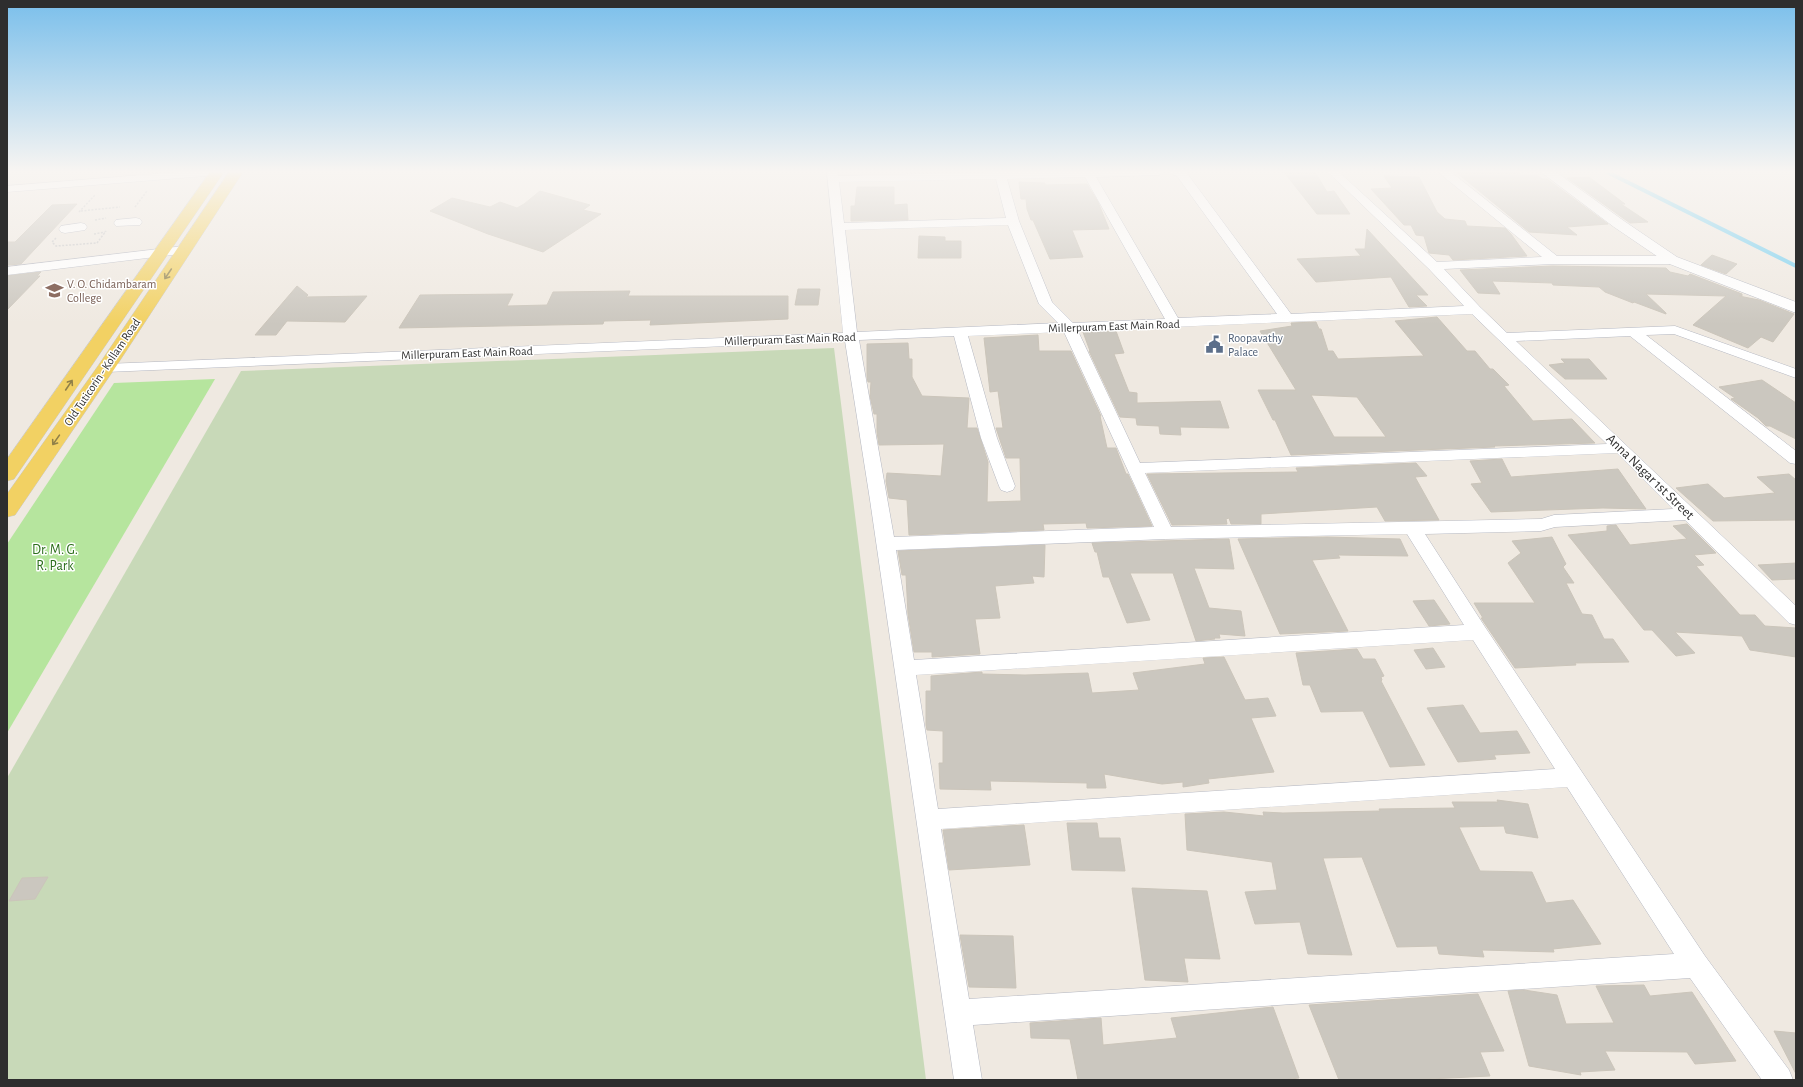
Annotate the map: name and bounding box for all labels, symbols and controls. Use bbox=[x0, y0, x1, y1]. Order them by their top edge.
one-way arrow bbox=[164, 269, 172, 280]
place label: V. O. Chidambaram College bbox=[67, 278, 156, 304]
school or university icon: V. O. Chidambaram College bbox=[44, 281, 64, 301]
street label: Old Tuticorin - Kollam Road bbox=[62, 316, 142, 428]
street label: Millerpuram East Main Road bbox=[1048, 318, 1180, 334]
street label: Millerpuram East Main Road bbox=[724, 331, 856, 347]
place label: Roopavathy Palace bbox=[1228, 332, 1283, 358]
public building icon: Roopavathy Palace bbox=[1205, 335, 1225, 355]
street label: Millerpuram East Main Road bbox=[401, 345, 533, 361]
one-way arrow bbox=[65, 379, 73, 390]
street label: Anna Nagar 1st Street bbox=[1603, 432, 1697, 523]
one-way arrow bbox=[52, 434, 60, 445]
park label: Dr. M. G. R. Park bbox=[32, 543, 78, 573]

